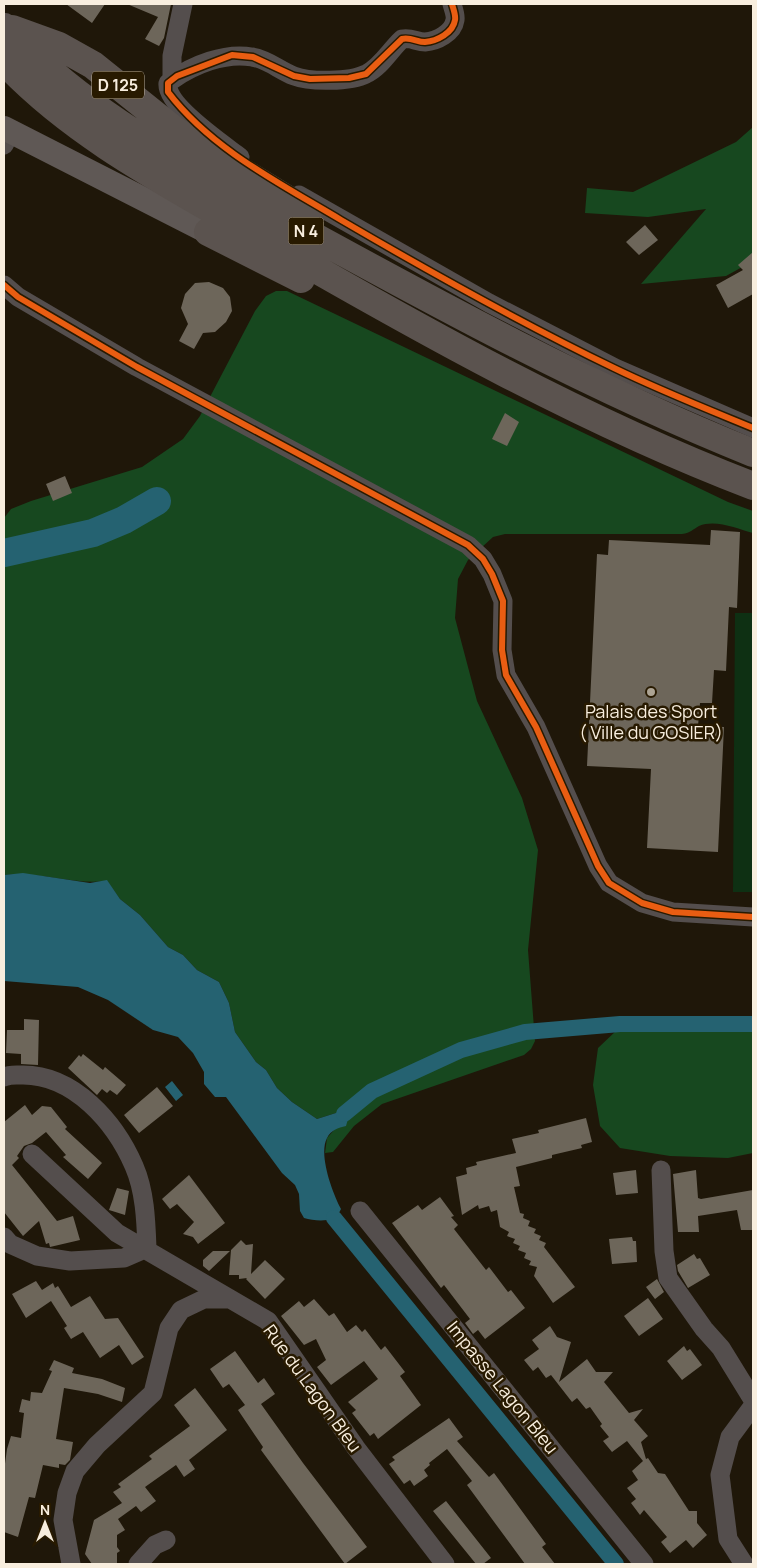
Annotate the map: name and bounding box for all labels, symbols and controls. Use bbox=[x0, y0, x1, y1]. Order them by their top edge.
road number: D 125 bbox=[92, 72, 144, 98]
road number: N 4 bbox=[288, 218, 324, 245]
marker: Palais des Sport ( Ville du GOSIER) bbox=[645, 686, 657, 698]
place label: Palais des Sport ( Ville du GOSIER) bbox=[579, 699, 723, 744]
street label: Impasse Lagon Bleu bbox=[442, 1316, 564, 1458]
street label: Rue du Lagon Bleu bbox=[259, 1319, 367, 1457]
north arrow bbox=[20, 1498, 70, 1548]
text: N bbox=[40, 1500, 50, 1519]

